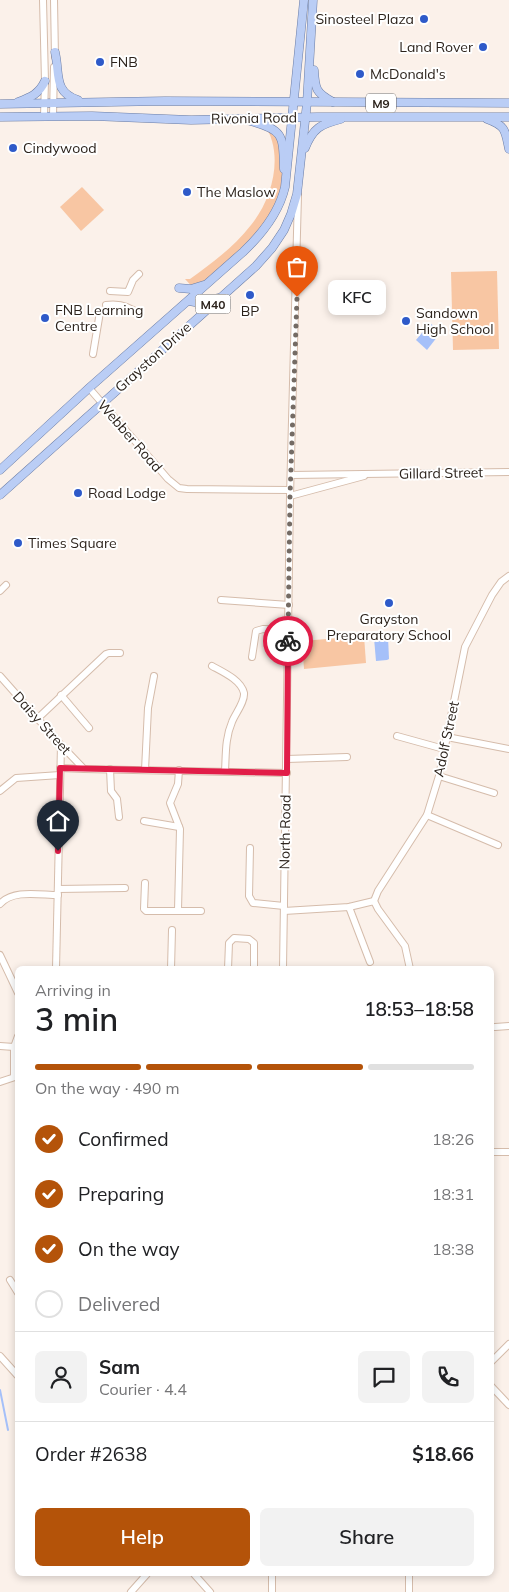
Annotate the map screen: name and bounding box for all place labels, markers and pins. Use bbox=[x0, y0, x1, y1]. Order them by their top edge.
place label: Sinosteel Plaza bbox=[315, 10, 414, 28]
marker: Sinosteel Plaza bbox=[418, 13, 430, 25]
place label: Land Rover bbox=[399, 38, 474, 56]
marker: Land Rover bbox=[477, 41, 489, 53]
place label: FNB bbox=[110, 53, 138, 71]
marker: FNB bbox=[94, 56, 106, 68]
place label: McDonald's bbox=[370, 65, 446, 83]
marker: McDonald's bbox=[354, 68, 366, 80]
place label: Cindywood bbox=[23, 139, 97, 157]
marker: Cindywood bbox=[7, 142, 19, 154]
place label: The Maslow bbox=[197, 183, 276, 201]
marker: The Maslow bbox=[181, 186, 193, 198]
pin bbox=[276, 246, 318, 297]
callout: KFC bbox=[327, 280, 384, 314]
marker: BP bbox=[244, 289, 256, 301]
place label: FNB Learning Centre bbox=[55, 301, 143, 335]
place label: BP bbox=[241, 302, 259, 320]
place label: Sandown High School bbox=[416, 304, 494, 338]
marker: FNB Learning Centre bbox=[39, 312, 51, 324]
marker: Sandown High School bbox=[400, 315, 412, 327]
place label: Road Lodge bbox=[88, 484, 166, 502]
marker: Road Lodge bbox=[72, 487, 84, 499]
place label: Times Square bbox=[28, 534, 117, 552]
marker: Times Square bbox=[12, 537, 24, 549]
marker: Grayston Preparatory School bbox=[383, 597, 395, 609]
place label: Grayston Preparatory School bbox=[327, 610, 451, 644]
pin bbox=[37, 800, 79, 851]

